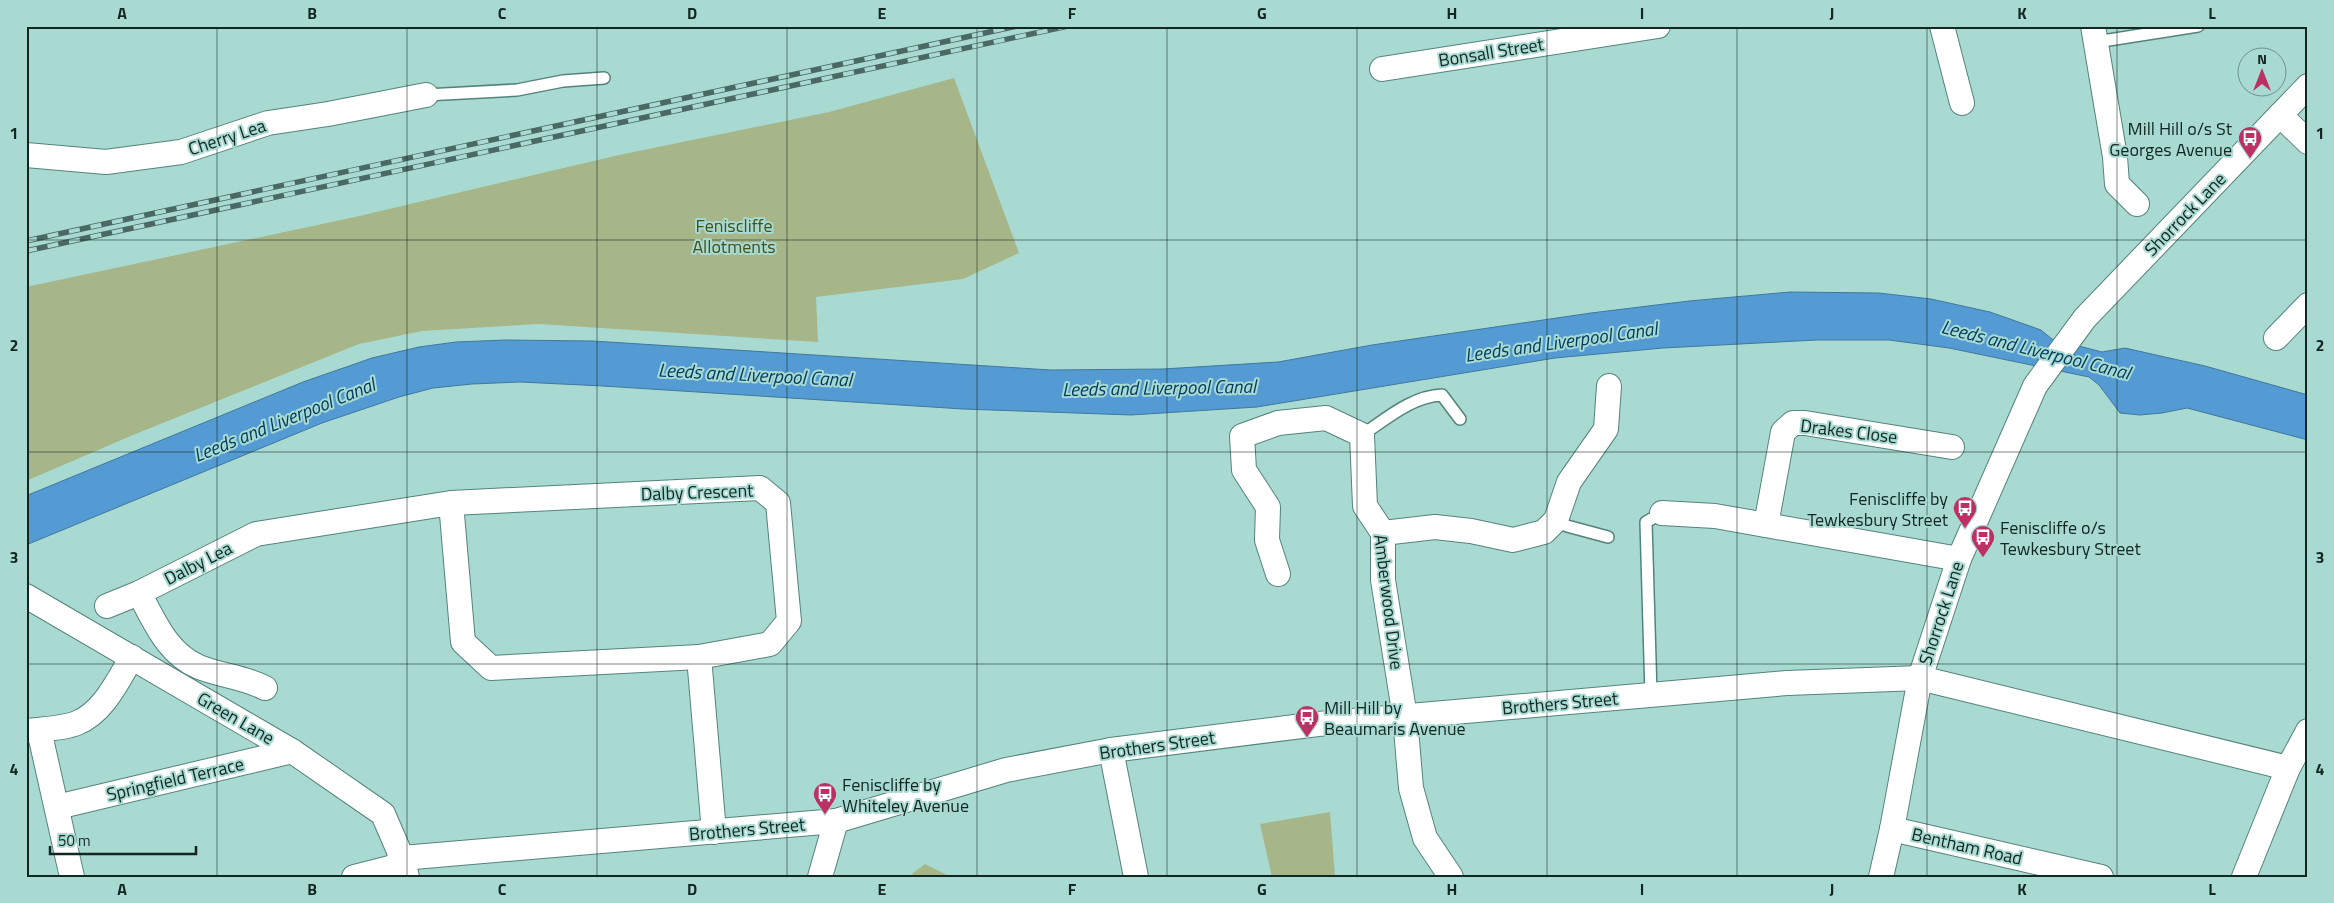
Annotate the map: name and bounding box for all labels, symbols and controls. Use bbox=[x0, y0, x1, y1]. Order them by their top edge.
text: A bbox=[117, 1, 127, 25]
text: B bbox=[307, 1, 317, 25]
text: C bbox=[498, 1, 507, 25]
text: D bbox=[687, 1, 697, 25]
text: E bbox=[878, 1, 887, 25]
text: F bbox=[1068, 1, 1077, 25]
text: G bbox=[1257, 1, 1267, 25]
text: H bbox=[1447, 1, 1457, 25]
text: I bbox=[1640, 1, 1644, 25]
text: J bbox=[1830, 1, 1834, 25]
text: K bbox=[2017, 1, 2027, 25]
text: L bbox=[2208, 1, 2216, 25]
street label: Bonsall Street bbox=[1436, 30, 1546, 74]
north arrow bbox=[2236, 48, 2286, 98]
text: N bbox=[2257, 48, 2267, 69]
street label: Cherry Lea bbox=[185, 112, 269, 162]
place label: Mill Hill o/s St Georges Avenue bbox=[2109, 115, 2233, 163]
text: 1 bbox=[10, 121, 18, 145]
text: 1 bbox=[2316, 121, 2324, 145]
bus stop icon: Mill Hill o/s St Georges Avenue bbox=[2237, 125, 2263, 159]
street label: Shorrock Lane bbox=[2138, 166, 2232, 262]
park label: Feniscliffe Allotments bbox=[692, 212, 776, 260]
water label: Leeds and Liverpool Canal bbox=[1938, 311, 2135, 387]
water label: Leeds and Liverpool Canal bbox=[1463, 313, 1661, 369]
text: 2 bbox=[10, 333, 18, 357]
text: 2 bbox=[2316, 333, 2324, 357]
water label: Leeds and Liverpool Canal bbox=[657, 354, 854, 394]
water label: Leeds and Liverpool Canal bbox=[189, 369, 381, 469]
water label: Leeds and Liverpool Canal bbox=[1062, 371, 1258, 403]
street label: Drakes Close bbox=[1799, 412, 1899, 450]
street label: Dalby Crescent bbox=[640, 477, 754, 507]
place label: Feniscliffe by Tewkesbury Street bbox=[1807, 485, 1949, 533]
bus stop icon: Feniscliffe by Tewkesbury Street bbox=[1952, 495, 1978, 529]
place label: Feniscliffe o/s Tewkesbury Street bbox=[2000, 514, 2141, 562]
bus stop icon: Feniscliffe o/s Tewkesbury Street bbox=[1970, 524, 1996, 558]
street label: Amberwood Drive bbox=[1367, 533, 1411, 671]
street label: Dalby Lea bbox=[159, 534, 237, 592]
text: 3 bbox=[10, 545, 18, 569]
text: 3 bbox=[2316, 545, 2324, 569]
street label: Shorrock Lane bbox=[1912, 558, 1970, 668]
street label: Brothers Street bbox=[1501, 684, 1620, 722]
street label: Green Lane bbox=[192, 685, 280, 751]
place label: Mill Hill by Beaumaris Avenue bbox=[1324, 694, 1466, 742]
bus stop icon: Mill Hill by Beaumaris Avenue bbox=[1294, 704, 1320, 738]
street label: Brothers Street bbox=[1097, 723, 1217, 766]
street label: Springfield Terrace bbox=[104, 750, 246, 808]
text: 4 bbox=[10, 757, 19, 781]
text: 4 bbox=[2316, 757, 2325, 781]
place label: Feniscliffe by Whiteley Avenue bbox=[842, 771, 969, 819]
bus stop icon: Feniscliffe by Whiteley Avenue bbox=[812, 781, 838, 815]
street label: Brothers Street bbox=[688, 810, 807, 848]
street label: Bentham Road bbox=[1909, 820, 2025, 872]
scale bar bbox=[50, 823, 196, 855]
text: 50 m bbox=[58, 829, 91, 852]
text: A bbox=[117, 877, 127, 901]
text: B bbox=[307, 877, 317, 901]
text: C bbox=[498, 877, 507, 901]
text: D bbox=[687, 877, 697, 901]
text: E bbox=[878, 877, 887, 901]
text: F bbox=[1068, 877, 1077, 901]
text: G bbox=[1257, 877, 1267, 901]
text: H bbox=[1447, 877, 1457, 901]
text: I bbox=[1640, 877, 1644, 901]
text: J bbox=[1830, 877, 1834, 901]
text: K bbox=[2017, 877, 2027, 901]
text: L bbox=[2208, 877, 2216, 901]

